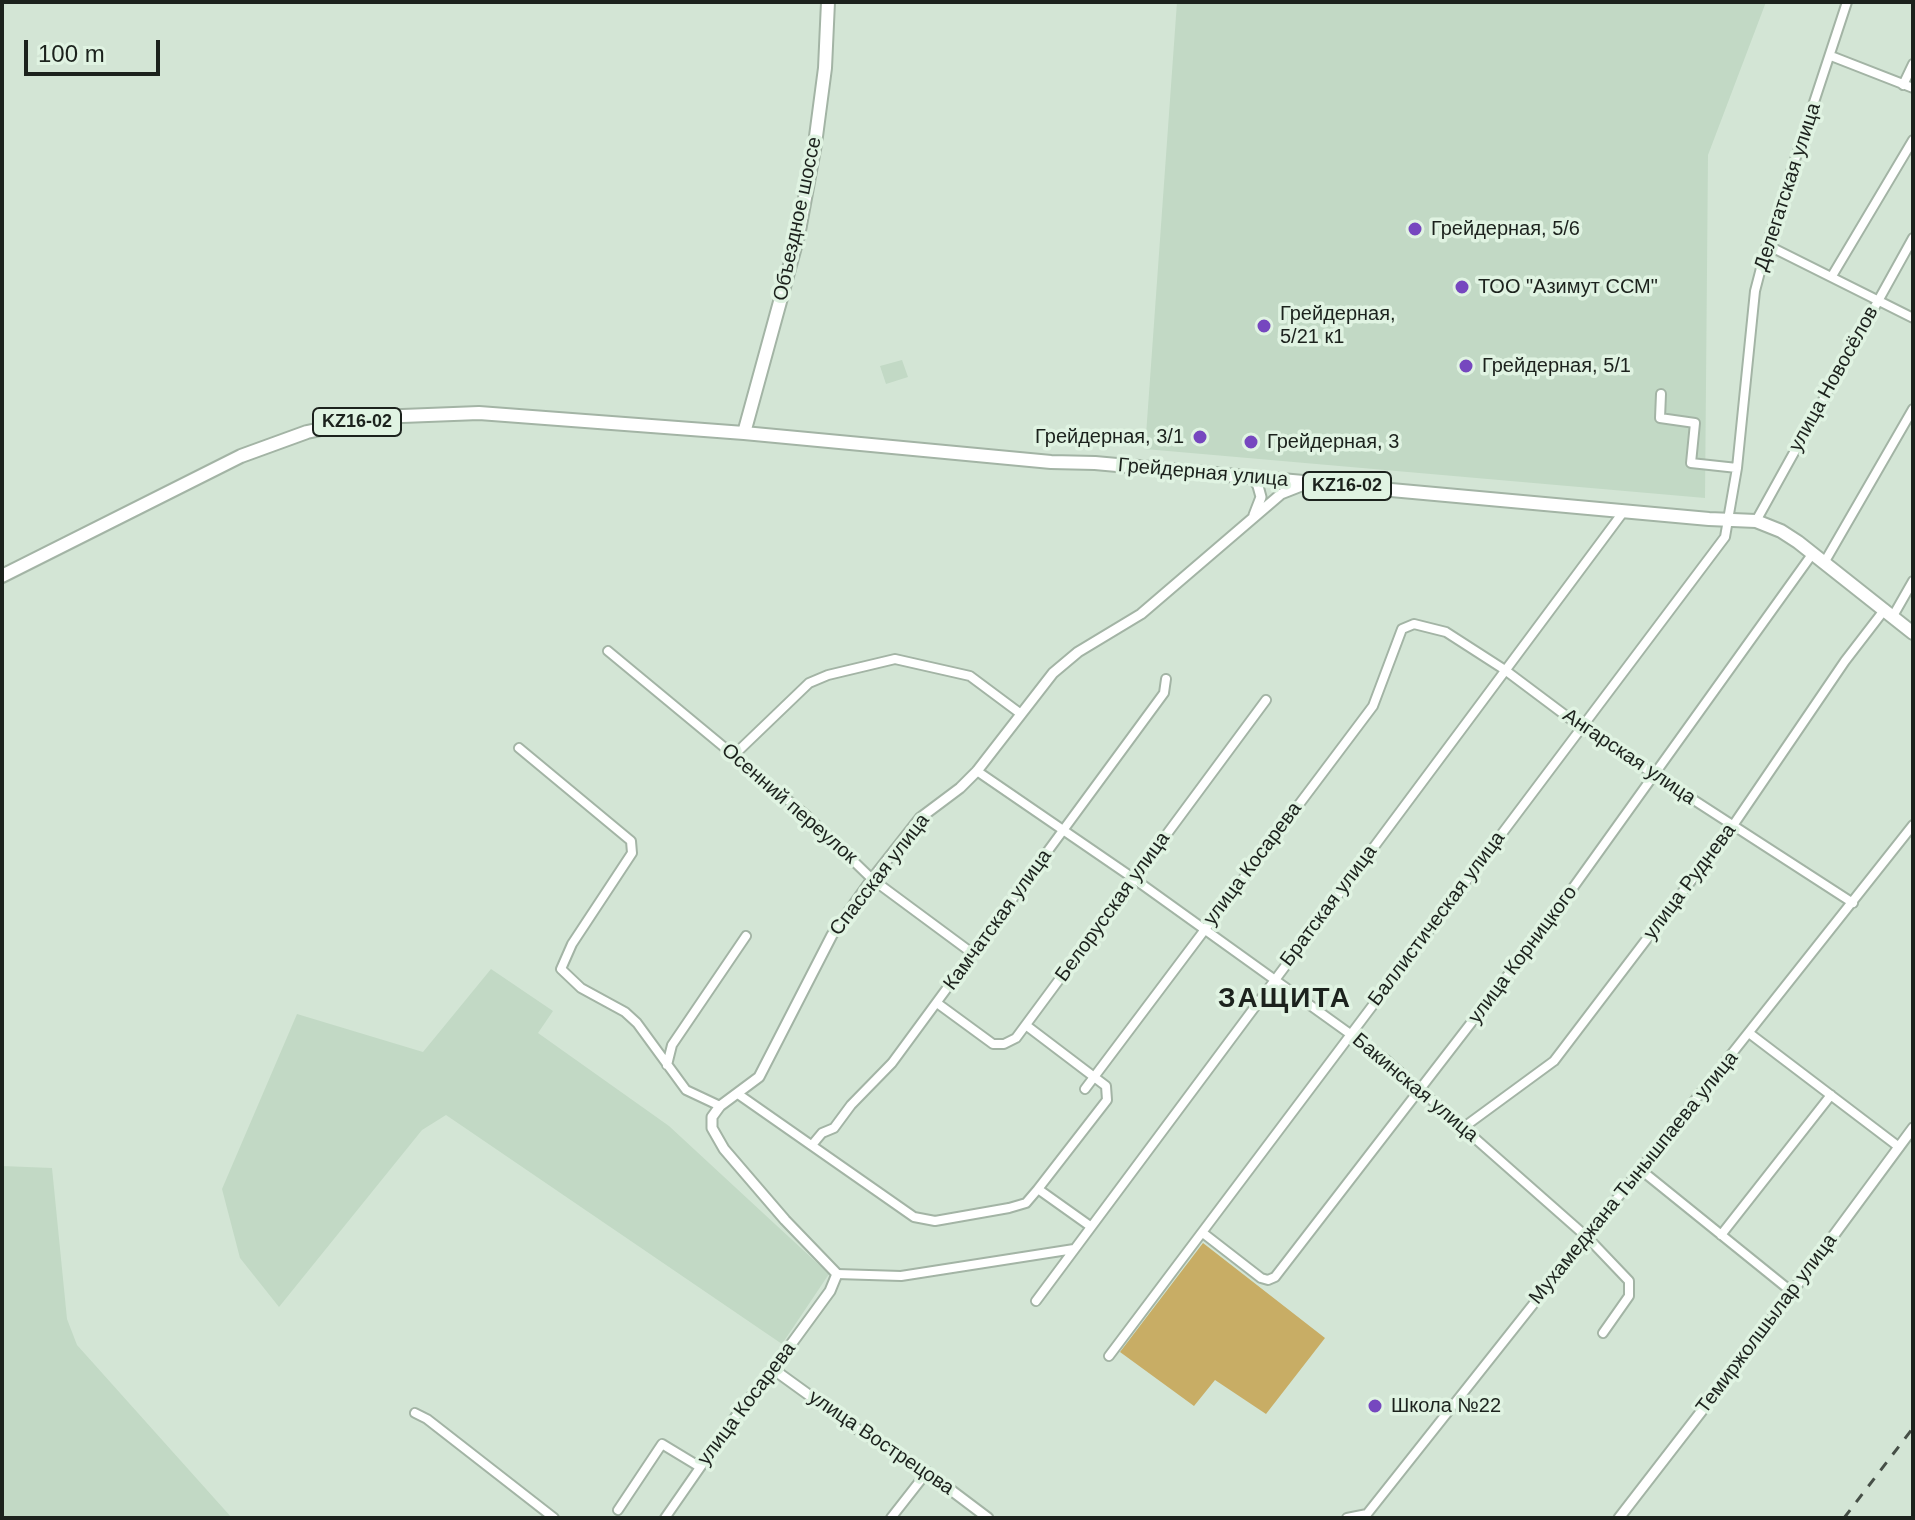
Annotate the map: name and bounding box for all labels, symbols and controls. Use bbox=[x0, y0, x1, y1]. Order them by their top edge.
scale bar bbox=[28, 24, 164, 74]
text: 100 m bbox=[38, 40, 105, 67]
street label: Делегатская улица bbox=[1750, 100, 1826, 274]
street label: Объездное шоссе bbox=[769, 135, 827, 303]
place label: Грейдерная, 5/6 bbox=[1431, 217, 1580, 241]
marker: Грейдерная, 5/6 bbox=[1406, 220, 1424, 238]
place label: ТОО "Азимут ССМ" bbox=[1478, 275, 1658, 299]
marker: ТОО "Азимут ССМ" bbox=[1453, 278, 1471, 296]
place label: Грейдерная, 5/21 к1 bbox=[1280, 302, 1396, 349]
street label: улица Новосёлов bbox=[1784, 302, 1884, 456]
marker: Грейдерная, 5/21 к1 bbox=[1255, 317, 1273, 335]
place label: Грейдерная, 5/1 bbox=[1482, 354, 1631, 378]
marker: Грейдерная, 5/1 bbox=[1457, 357, 1475, 375]
road number: KZ16-02 bbox=[313, 408, 401, 436]
place label: Грейдерная, 3/1 bbox=[1035, 425, 1184, 449]
marker: Грейдерная, 3/1 bbox=[1191, 428, 1209, 446]
place label: Грейдерная, 3 bbox=[1267, 430, 1399, 454]
marker: Грейдерная, 3 bbox=[1242, 433, 1260, 451]
street label: Грейдерная улица bbox=[1117, 454, 1289, 492]
road number: KZ16-02 bbox=[1303, 472, 1391, 500]
street label: Ангарская улица bbox=[1558, 704, 1700, 810]
street label: Осенний переулок bbox=[716, 739, 862, 869]
street label: улица Косарева bbox=[1199, 798, 1307, 930]
street label: Спасская улица bbox=[825, 809, 935, 941]
street label: улица Руднева bbox=[1639, 819, 1741, 945]
street label: Баллистическая улица bbox=[1364, 827, 1510, 1011]
street label: Белорусская улица bbox=[1051, 828, 1175, 986]
street label: Братская улица bbox=[1276, 841, 1382, 971]
street label: Камчатская улица bbox=[939, 845, 1057, 995]
street label: улица Корницкого bbox=[1463, 881, 1583, 1029]
district label: ЗАЩИТА bbox=[1218, 982, 1352, 1016]
street label: Бакинская улица bbox=[1347, 1028, 1483, 1148]
street label: Мухамеджана Тынышпаева улица bbox=[1524, 1047, 1744, 1309]
street label: Темиржолшылар улица bbox=[1692, 1229, 1842, 1419]
street label: улица Косарева bbox=[693, 1338, 801, 1470]
street label: улица Вострецова bbox=[804, 1385, 958, 1501]
place label: Школа №22 bbox=[1391, 1394, 1501, 1418]
marker: Школа №22 bbox=[1366, 1397, 1384, 1415]

